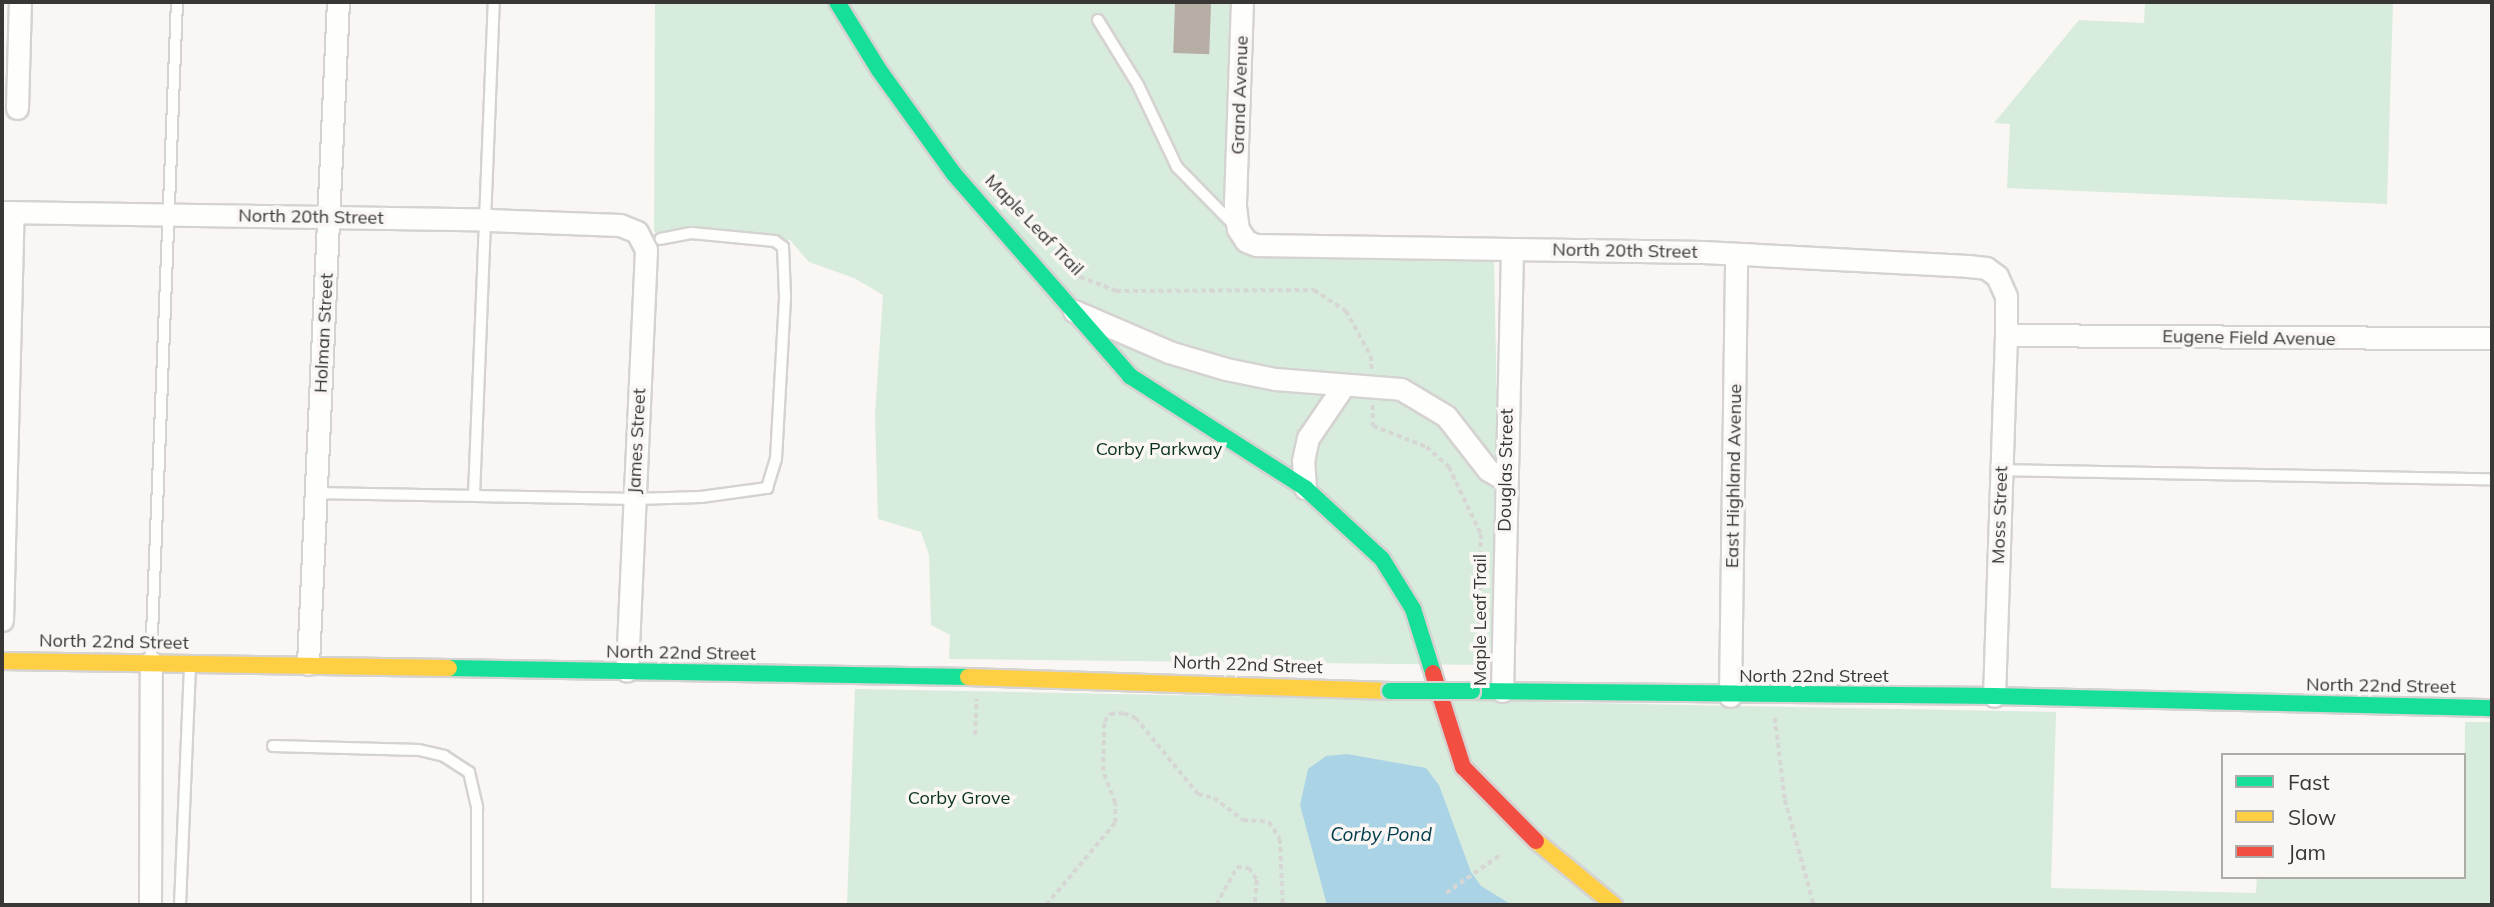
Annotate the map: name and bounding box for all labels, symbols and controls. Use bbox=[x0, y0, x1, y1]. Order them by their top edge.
street label: Grand Avenue bbox=[1227, 35, 1253, 155]
street label: Maple Leaf Trail bbox=[980, 170, 1088, 280]
street label: North 20th Street bbox=[238, 205, 384, 229]
street label: North 20th Street bbox=[1552, 239, 1698, 263]
street label: Holman Street bbox=[310, 273, 338, 393]
street label: Eugene Field Avenue bbox=[2162, 326, 2336, 350]
street label: East Highland Avenue bbox=[1722, 384, 1746, 568]
street label: James Street bbox=[623, 388, 651, 494]
street label: Douglas Street bbox=[1494, 408, 1518, 532]
park label: Corby Parkway bbox=[1096, 438, 1222, 460]
street label: Moss Street bbox=[1987, 466, 2013, 564]
street label: Maple Leaf Trail bbox=[1469, 554, 1491, 686]
street label: North 22nd Street bbox=[39, 630, 189, 654]
street label: North 22nd Street bbox=[606, 641, 756, 665]
street label: North 22nd Street bbox=[1173, 652, 1323, 678]
street label: North 22nd Street bbox=[1739, 665, 1889, 687]
street label: North 22nd Street bbox=[2306, 674, 2456, 698]
legend bbox=[2221, 753, 2466, 879]
text: Fast bbox=[2288, 769, 2330, 795]
park label: Corby Grove bbox=[908, 787, 1010, 809]
text: Slow bbox=[2288, 804, 2336, 830]
water label: Corby Pond bbox=[1330, 824, 1432, 846]
text: Jam bbox=[2288, 839, 2326, 865]

